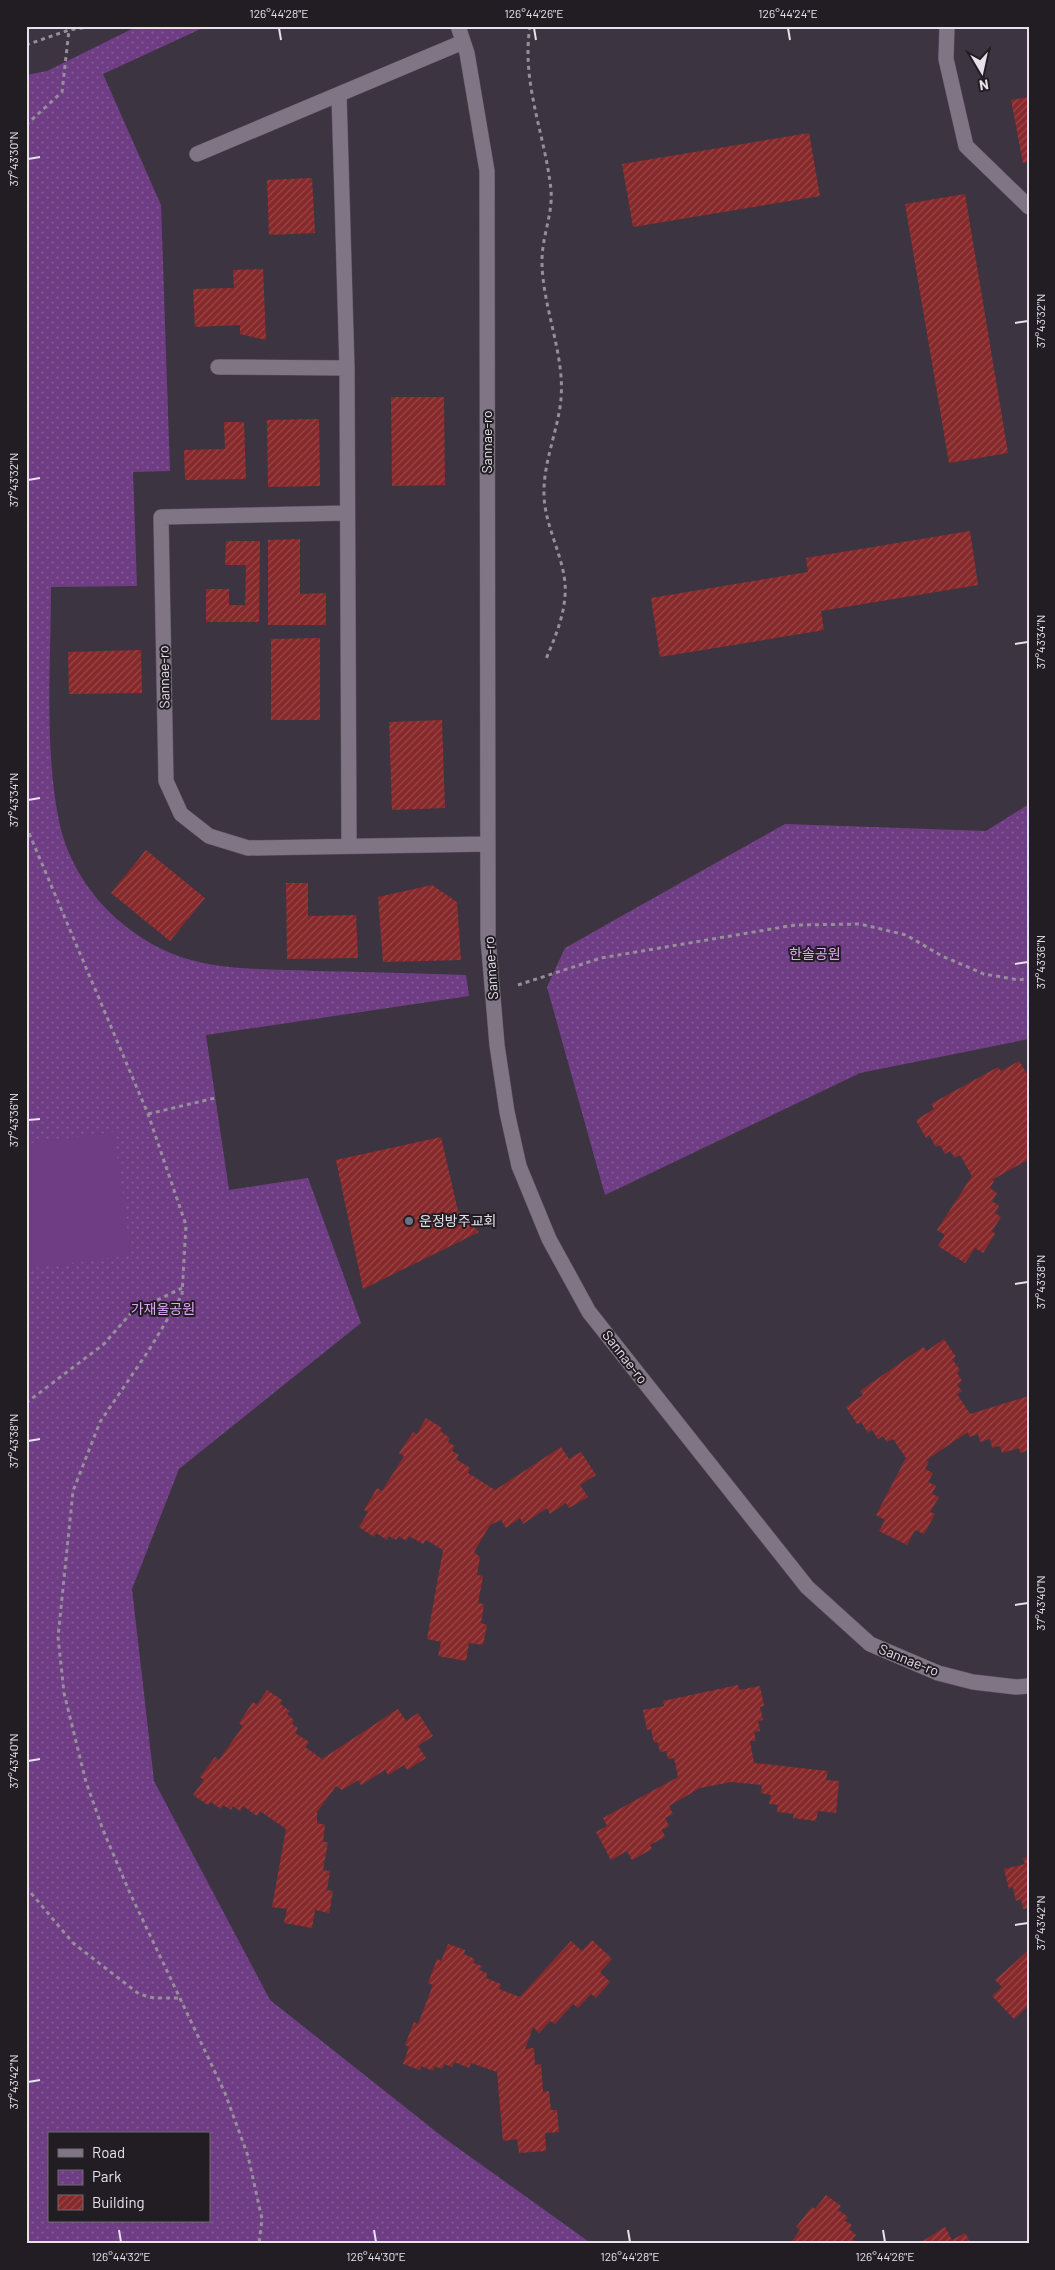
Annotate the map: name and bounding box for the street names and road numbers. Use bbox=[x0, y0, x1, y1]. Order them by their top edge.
street label: Sannae-ro bbox=[478, 410, 495, 474]
street label: Sannae-ro bbox=[154, 645, 173, 709]
street label: Sannae-ro bbox=[480, 936, 501, 1000]
street label: Sannae-ro bbox=[599, 1327, 652, 1387]
street label: Sannae-ro bbox=[877, 1640, 942, 1679]

